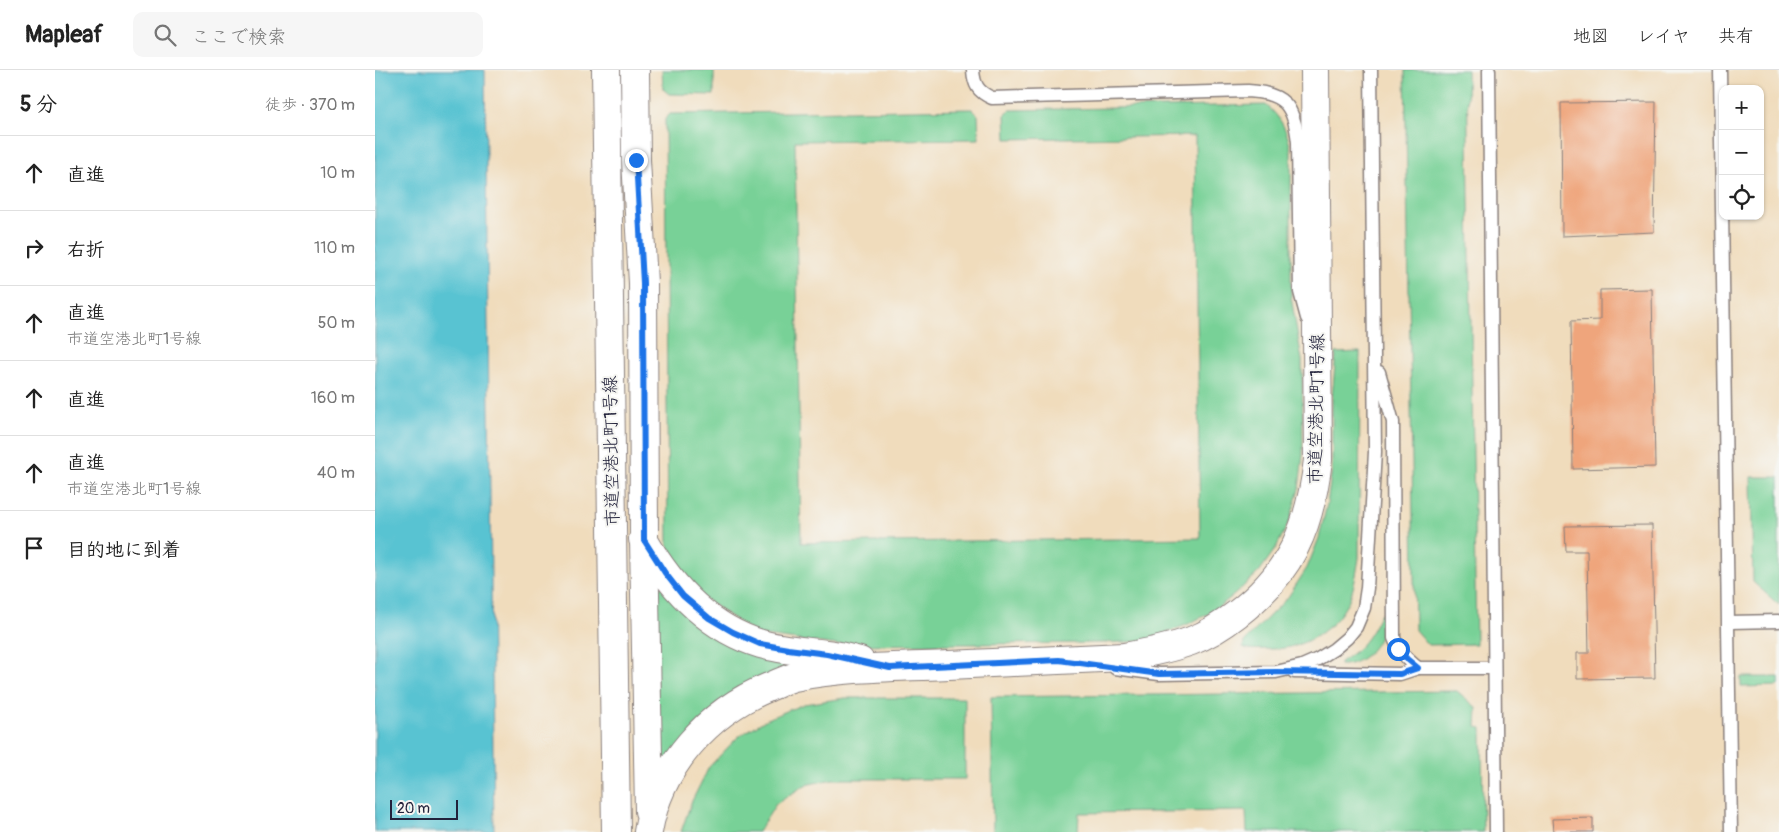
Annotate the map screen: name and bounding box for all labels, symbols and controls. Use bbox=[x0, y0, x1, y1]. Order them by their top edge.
search box bbox=[133, 12, 483, 57]
text: Mapleaf bbox=[25, 20, 103, 49]
icon: search bbox=[151, 21, 179, 49]
text: ここで検索 bbox=[191, 25, 286, 49]
text: 地図 bbox=[1573, 25, 1609, 48]
text: レイヤ bbox=[1637, 25, 1690, 48]
text: 共有 bbox=[1718, 25, 1754, 48]
map controls bbox=[1719, 85, 1764, 220]
button: + bbox=[1719, 85, 1764, 130]
text: 5 分 bbox=[20, 91, 57, 118]
text: 徒歩 · 370 m bbox=[265, 95, 355, 115]
button: − bbox=[1719, 130, 1764, 175]
route end bbox=[625, 149, 648, 172]
icon: ahead bbox=[20, 159, 48, 187]
text: 直進 bbox=[67, 163, 105, 187]
text: 10 m bbox=[320, 163, 355, 183]
button: locate bbox=[1719, 175, 1764, 220]
icon: right bbox=[20, 234, 48, 262]
text: 右折 bbox=[67, 238, 105, 262]
text: 110 m bbox=[314, 238, 355, 258]
text: 直進 bbox=[67, 301, 105, 325]
icon: ahead bbox=[20, 309, 48, 337]
text: 50 m bbox=[318, 313, 355, 333]
text: 市道空港北町1号線 bbox=[67, 329, 201, 349]
street label: 市道空港北町1号線 bbox=[1304, 333, 1329, 485]
street label: 市道空港北町1号線 bbox=[599, 375, 624, 527]
icon: ahead bbox=[20, 384, 48, 412]
text: 直進 bbox=[67, 388, 105, 412]
text: 160 m bbox=[311, 388, 355, 408]
text: 直進 bbox=[67, 451, 105, 475]
icon: ahead bbox=[20, 459, 48, 487]
text: 40 m bbox=[317, 463, 355, 483]
text: 市道空港北町1号線 bbox=[67, 479, 201, 499]
icon: arrive bbox=[20, 534, 48, 562]
text: 目的地に到着 bbox=[67, 538, 181, 562]
route start bbox=[1387, 638, 1410, 661]
scale bar bbox=[390, 797, 457, 820]
text: 20 m bbox=[397, 800, 430, 817]

